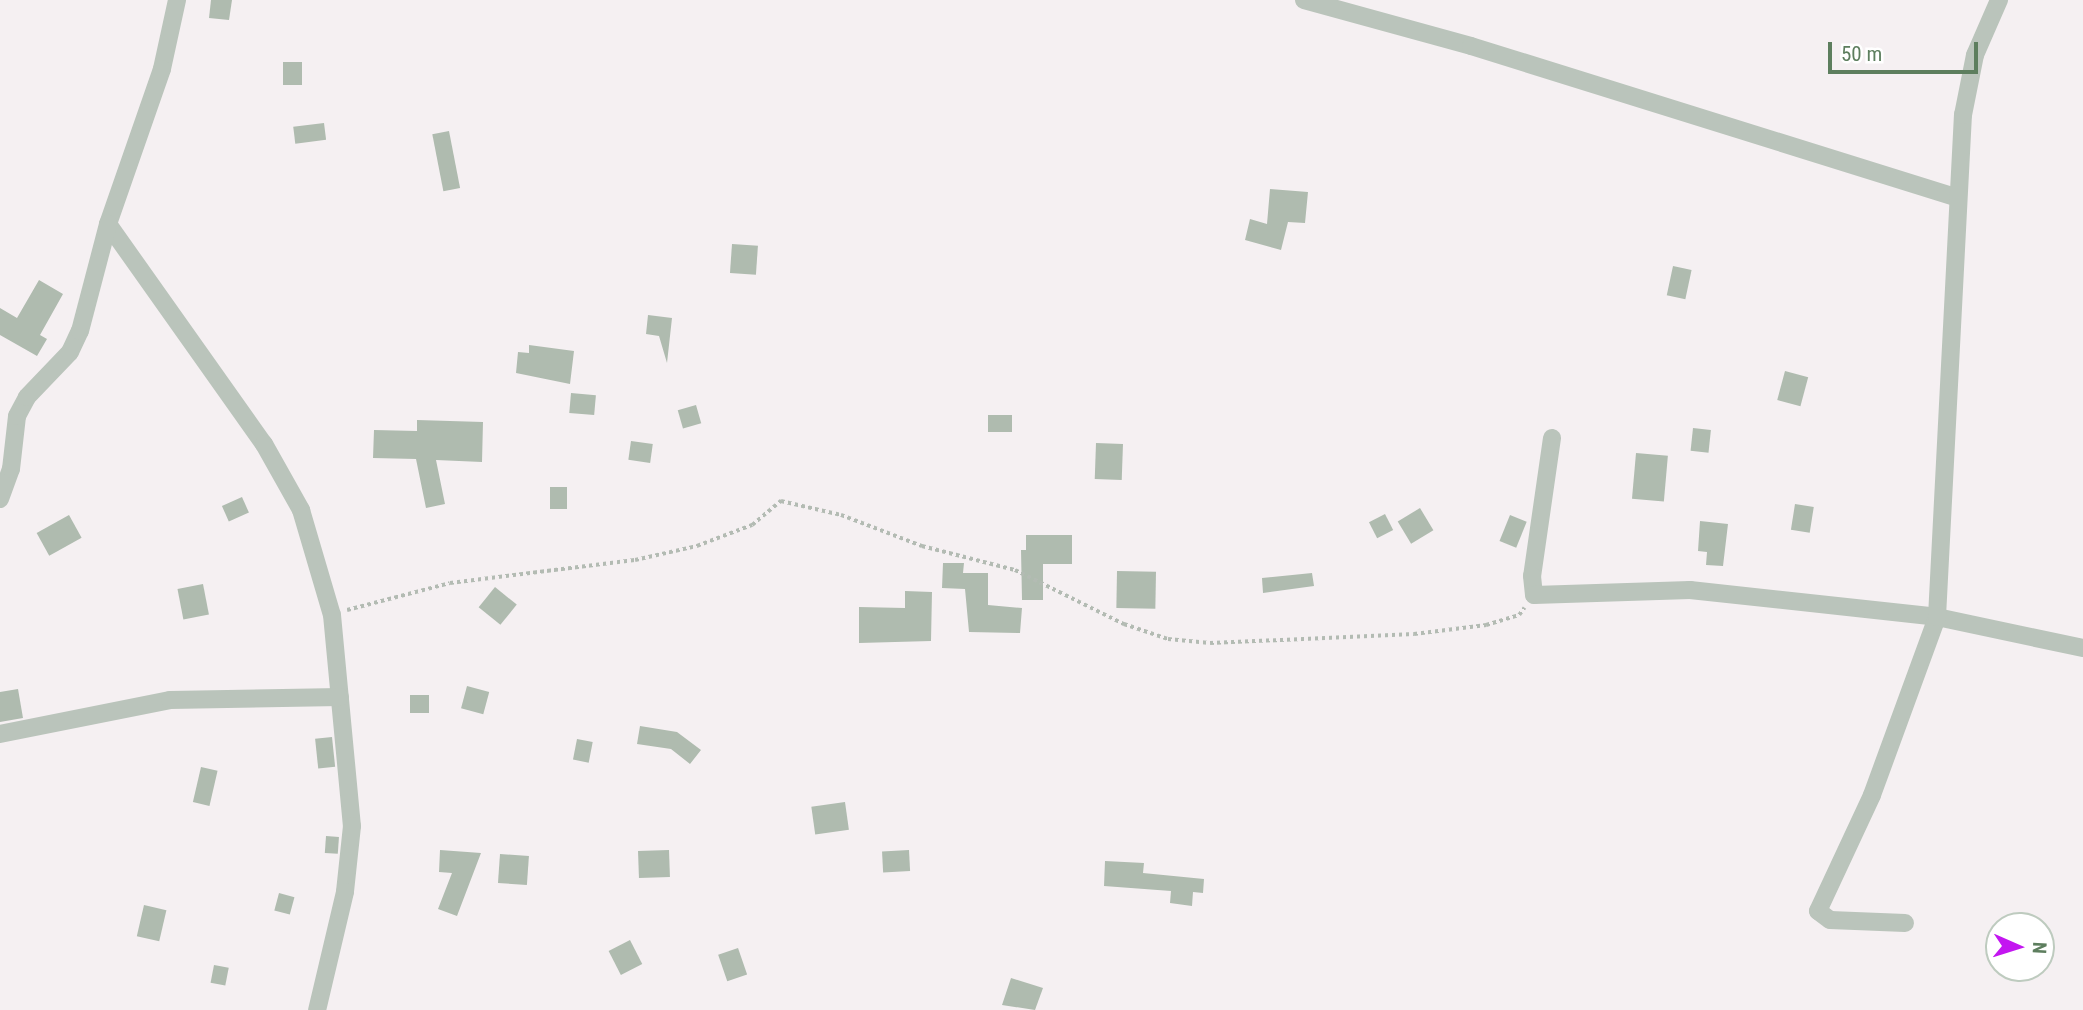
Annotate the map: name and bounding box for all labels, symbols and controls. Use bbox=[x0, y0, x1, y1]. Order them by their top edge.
scale bar bbox=[1831, 28, 1982, 72]
text: 50 m bbox=[1841, 42, 1882, 66]
north arrow bbox=[1985, 912, 2055, 982]
text: N bbox=[2028, 942, 2051, 954]

